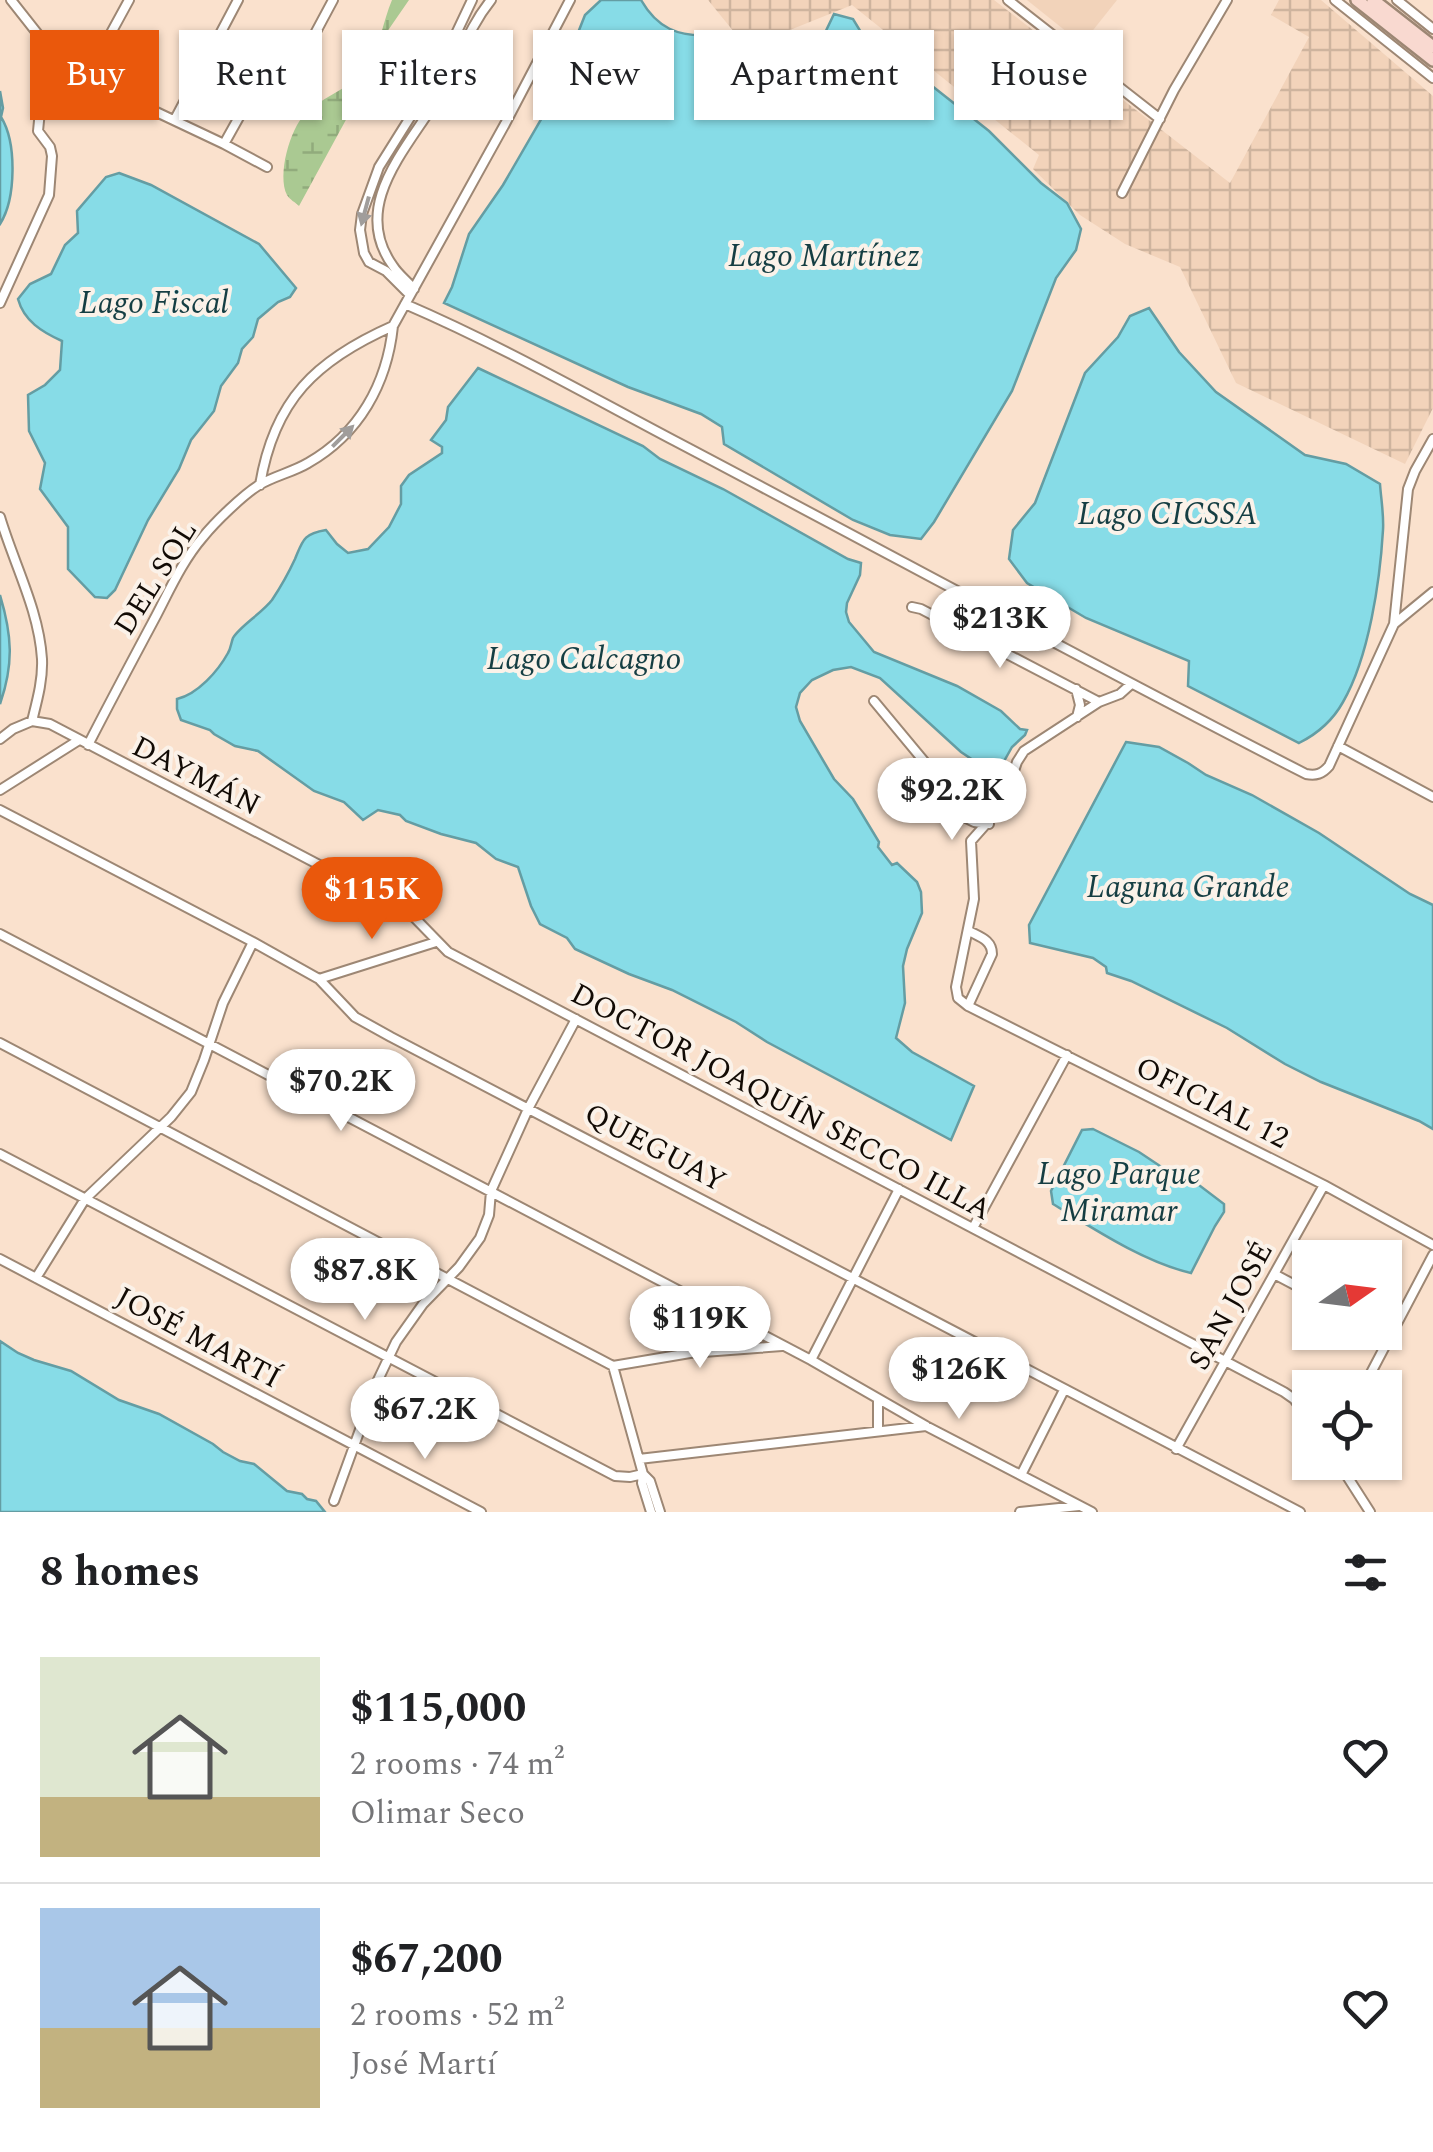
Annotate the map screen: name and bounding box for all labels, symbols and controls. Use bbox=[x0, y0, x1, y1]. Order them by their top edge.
chip: Buy bbox=[30, 30, 159, 120]
chip: Rent bbox=[179, 30, 322, 120]
chip: Filters bbox=[342, 30, 513, 120]
chip: New bbox=[533, 30, 674, 120]
chip: Apartment bbox=[694, 30, 934, 120]
chip: House bbox=[954, 30, 1123, 120]
one-way arrow bbox=[356, 195, 372, 226]
water label: Lago Martínez bbox=[728, 232, 920, 281]
water label: Lago Fiscal bbox=[79, 279, 229, 328]
one-way arrow bbox=[331, 425, 354, 449]
water label: Lago CICSSA bbox=[1078, 490, 1258, 539]
street label: DEL SOL bbox=[102, 511, 210, 645]
pin: $213K bbox=[930, 586, 1070, 671]
text: $213K bbox=[952, 594, 1048, 643]
water label: Lago Calcagno bbox=[487, 635, 681, 684]
street label: DAYMÁN bbox=[124, 724, 268, 828]
pin: $92.2K bbox=[871, 758, 1033, 843]
text: $92.2K bbox=[899, 766, 1005, 815]
pin: $115K bbox=[302, 857, 442, 942]
water label: Laguna Grande bbox=[1087, 863, 1289, 912]
text: $115K bbox=[324, 865, 420, 914]
street label: DOCTOR JOAQUÍN SECCO ILLA bbox=[562, 971, 1000, 1233]
street label: OFICIAL 12 bbox=[1127, 1045, 1297, 1161]
pin: $70.2K bbox=[260, 1049, 422, 1134]
text: $70.2K bbox=[288, 1057, 394, 1106]
street label: QUEGUAY bbox=[576, 1091, 734, 1205]
water label: Lago Parque Miramar bbox=[1037, 1150, 1201, 1236]
street label: SAN JOSÉ bbox=[1177, 1233, 1285, 1379]
pin: $87.8K bbox=[284, 1238, 446, 1323]
north arrow bbox=[1292, 1240, 1402, 1350]
map controls bbox=[1292, 1240, 1402, 1480]
text: $87.8K bbox=[312, 1246, 418, 1295]
street label: JOSÉ MARTÍ bbox=[107, 1275, 289, 1401]
pin: $119K bbox=[630, 1286, 770, 1371]
text: $119K bbox=[652, 1294, 748, 1343]
pin: $126K bbox=[889, 1337, 1029, 1422]
text: $126K bbox=[911, 1345, 1007, 1394]
button: locate bbox=[1292, 1370, 1402, 1480]
pin: $67.2K bbox=[344, 1377, 506, 1462]
text: $67.2K bbox=[372, 1385, 478, 1434]
text: 8 homes bbox=[40, 1541, 200, 1604]
icon: filters bbox=[1338, 1545, 1393, 1600]
text: $115,000 bbox=[350, 1677, 526, 1740]
icon: home bbox=[120, 1697, 240, 1817]
icon: heart bbox=[1338, 1730, 1393, 1785]
text: 2 rooms · 74 m² bbox=[350, 1740, 564, 1789]
text: Olimar Seco bbox=[350, 1789, 525, 1838]
text: $67,200 bbox=[350, 1928, 503, 1991]
icon: home bbox=[120, 1948, 240, 2068]
icon: heart bbox=[1338, 1981, 1393, 2036]
text: 2 rooms · 52 m² bbox=[350, 1991, 564, 2040]
text: José Martí bbox=[350, 2040, 497, 2089]

